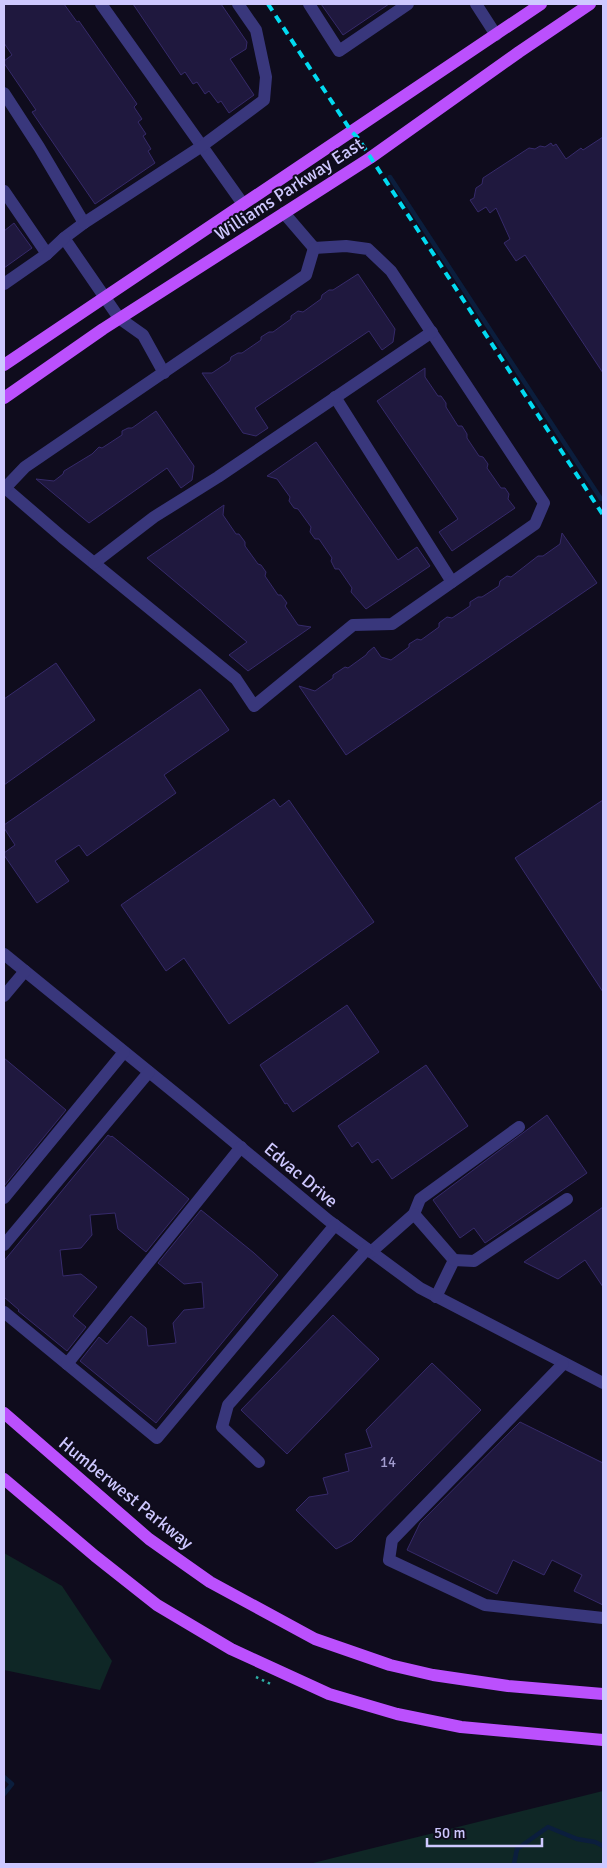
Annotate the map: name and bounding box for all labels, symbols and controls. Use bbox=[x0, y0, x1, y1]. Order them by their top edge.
street label: Williams Parkway East bbox=[211, 133, 367, 245]
street label: Edvac Drive bbox=[260, 1138, 342, 1212]
street label: Humberwest Parkway bbox=[54, 1432, 198, 1554]
house number: 14 bbox=[380, 1453, 396, 1471]
scale bar bbox=[427, 1816, 542, 1848]
text: 50 m bbox=[434, 1824, 465, 1842]

